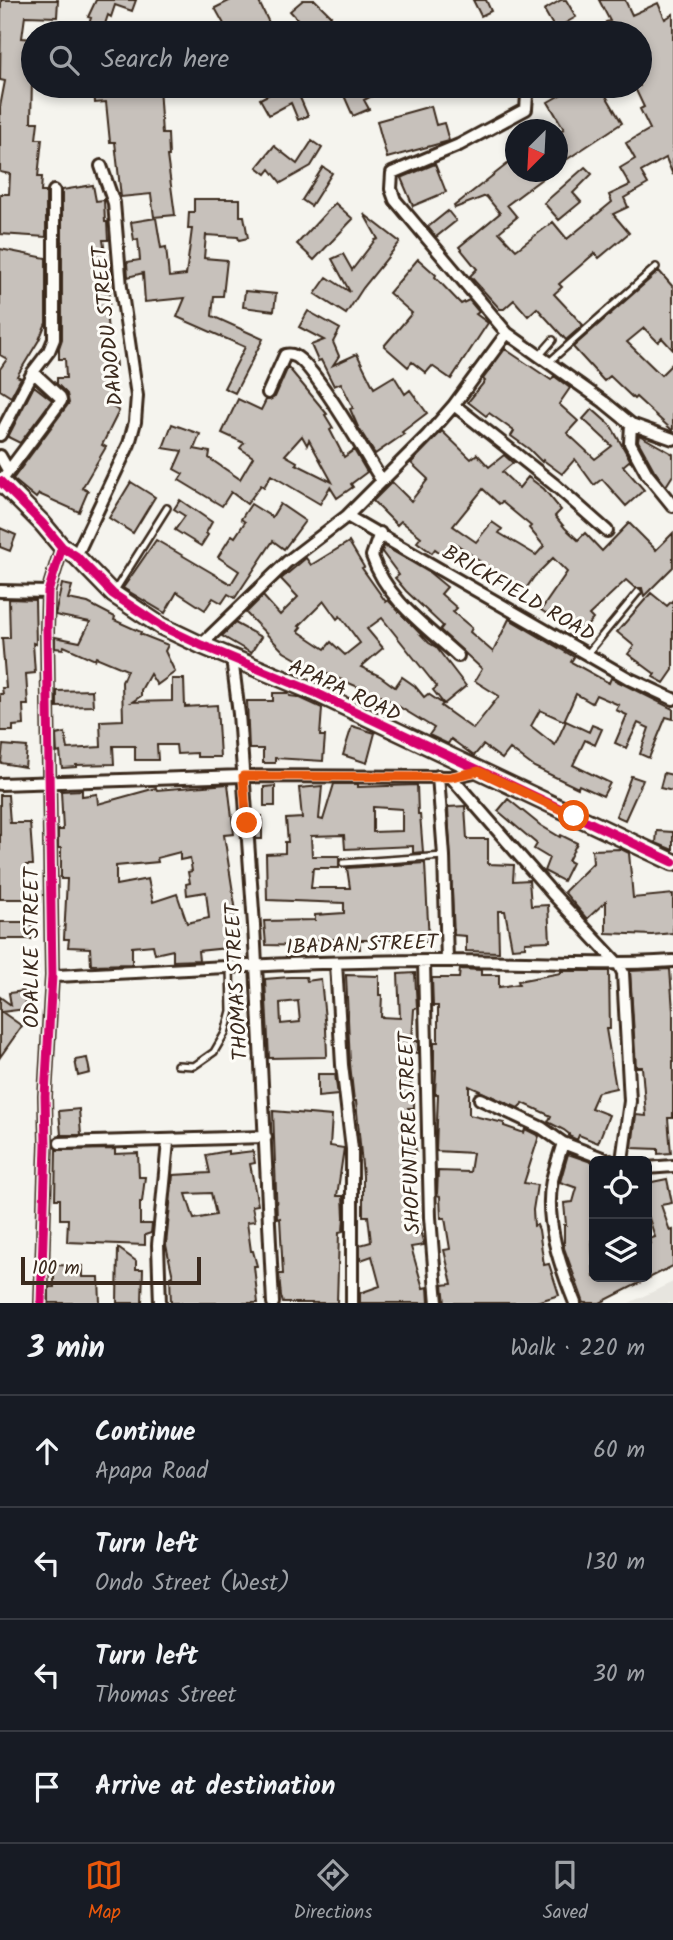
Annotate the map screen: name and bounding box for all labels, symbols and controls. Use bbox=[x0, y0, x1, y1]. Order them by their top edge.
search box bbox=[21, 21, 652, 98]
text: Search here bbox=[101, 39, 229, 81]
icon: search bbox=[45, 41, 83, 79]
north arrow bbox=[505, 119, 568, 182]
street label: DAWODU STREET bbox=[84, 243, 133, 407]
street label: BRICKFIELD ROAD bbox=[436, 537, 601, 652]
street label: APAPA ROAD bbox=[283, 651, 406, 732]
route start bbox=[558, 800, 589, 831]
route end bbox=[231, 807, 262, 838]
street label: ODALIKE STREET bbox=[16, 866, 49, 1028]
street label: THOMAS STREET bbox=[217, 901, 258, 1061]
street label: IBADAN STREET bbox=[285, 926, 440, 965]
street label: SHOFUNTERE STREET bbox=[390, 1029, 431, 1235]
map controls bbox=[589, 1156, 652, 1282]
button: locate bbox=[589, 1156, 652, 1219]
button: layers bbox=[589, 1219, 652, 1282]
scale bar bbox=[21, 1254, 201, 1286]
text: 100 m bbox=[32, 1254, 80, 1284]
text: 3 min bbox=[28, 1325, 105, 1373]
text: Walk · 220 m bbox=[510, 1331, 645, 1367]
text: Continue bbox=[95, 1412, 196, 1454]
icon: ahead bbox=[28, 1432, 66, 1470]
text: 60 m bbox=[593, 1433, 645, 1469]
text: Apapa Road bbox=[95, 1454, 208, 1490]
text: Turn left bbox=[95, 1524, 198, 1566]
icon: left bbox=[28, 1544, 66, 1582]
text: 130 m bbox=[586, 1545, 645, 1581]
text: Ondo Street (West) bbox=[95, 1566, 290, 1602]
text: Turn left bbox=[95, 1636, 198, 1678]
icon: left bbox=[28, 1656, 66, 1694]
text: 30 m bbox=[593, 1657, 645, 1693]
text: Thomas Street bbox=[95, 1678, 237, 1714]
text: Arrive at destination bbox=[95, 1766, 335, 1808]
icon: arrive bbox=[28, 1768, 66, 1806]
tab: Map bbox=[85, 1856, 123, 1928]
tab: Directions bbox=[294, 1856, 372, 1928]
tab: Saved bbox=[543, 1856, 588, 1928]

